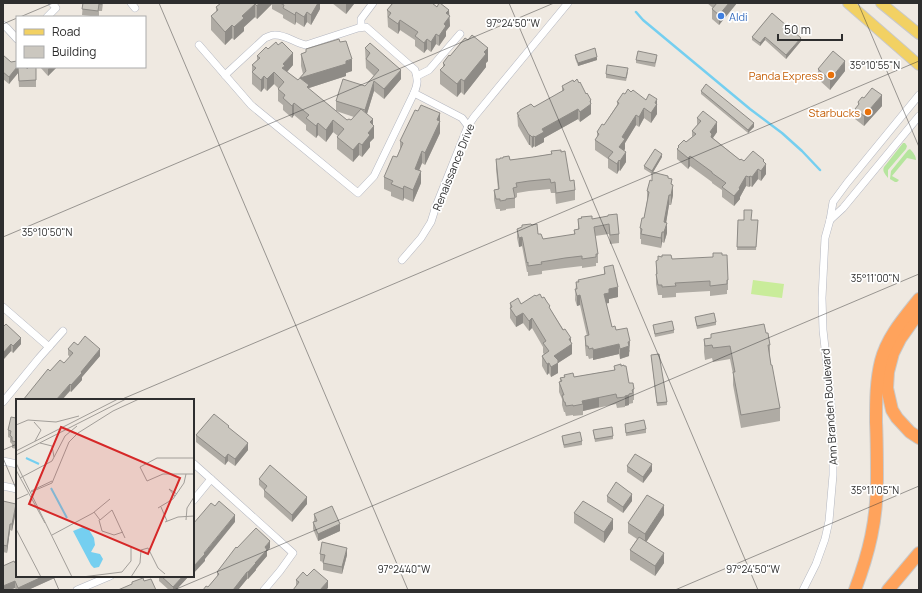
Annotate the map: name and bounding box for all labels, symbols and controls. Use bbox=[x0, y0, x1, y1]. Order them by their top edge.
place label: Aldi bbox=[729, 9, 748, 24]
marker: Aldi bbox=[716, 11, 726, 21]
legend bbox=[16, 16, 146, 68]
text: 97°24'50"W bbox=[486, 16, 541, 30]
scale bar bbox=[778, 16, 842, 42]
text: 50 m bbox=[784, 21, 811, 38]
text: Road bbox=[52, 23, 80, 40]
text: Building bbox=[52, 43, 96, 60]
text: 35°10'55"N bbox=[850, 58, 900, 72]
place label: Panda Express bbox=[749, 68, 823, 83]
marker: Panda Express bbox=[826, 70, 836, 80]
place label: Starbucks bbox=[808, 105, 860, 120]
marker: Starbucks bbox=[863, 107, 873, 117]
street label: Renaissance Drive bbox=[429, 121, 478, 213]
text: 35°10'50"N bbox=[22, 225, 72, 239]
text: 35°11'00"N bbox=[851, 271, 900, 285]
street label: Ann Branden Boulevard bbox=[817, 348, 841, 466]
inset map bbox=[16, 399, 194, 577]
text: 35°11'05"N bbox=[851, 483, 899, 497]
text: 97°24'40"W bbox=[378, 562, 431, 576]
text: 97°24'50"W bbox=[726, 562, 781, 576]

